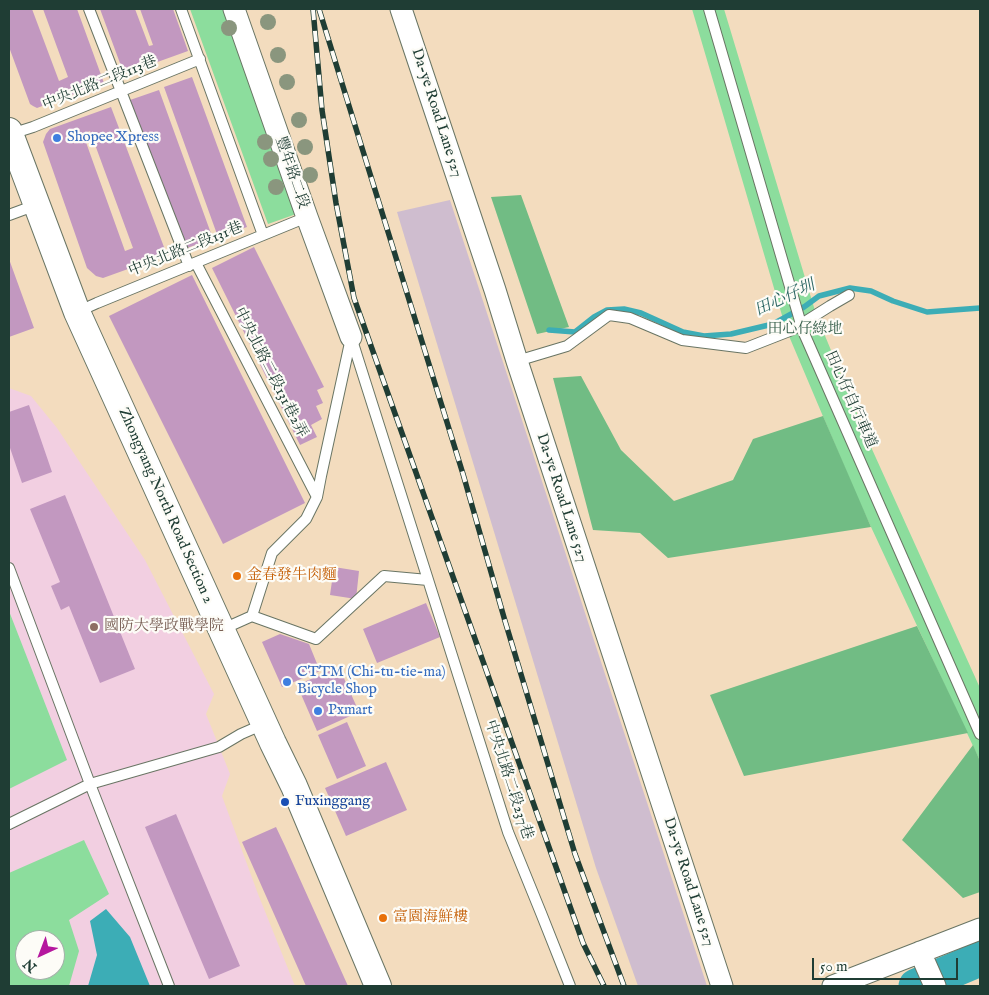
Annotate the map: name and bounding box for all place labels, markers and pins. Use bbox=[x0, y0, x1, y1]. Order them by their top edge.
place label: Shopee Xpress bbox=[67, 129, 159, 147]
marker: Shopee Xpress bbox=[51, 132, 63, 144]
place label: 金春發牛肉麵 bbox=[247, 567, 337, 585]
marker: 金春發牛肉麵 bbox=[231, 570, 243, 582]
place label: 國防大學政戰學院 bbox=[104, 618, 224, 636]
marker: 國防大學政戰學院 bbox=[88, 621, 100, 633]
place label: CTTM (Chi-tu-tie-ma) Bicycle Shop bbox=[297, 664, 445, 699]
marker: CTTM (Chi-tu-tie-ma) Bicycle Shop bbox=[281, 676, 293, 688]
place label: Pxmart bbox=[328, 702, 373, 720]
marker: Pxmart bbox=[312, 705, 324, 717]
place label: Fuxinggang bbox=[295, 793, 370, 811]
marker: Fuxinggang bbox=[279, 796, 291, 808]
place label: 富園海鮮樓 bbox=[393, 909, 468, 927]
marker: 富園海鮮樓 bbox=[377, 912, 389, 924]

